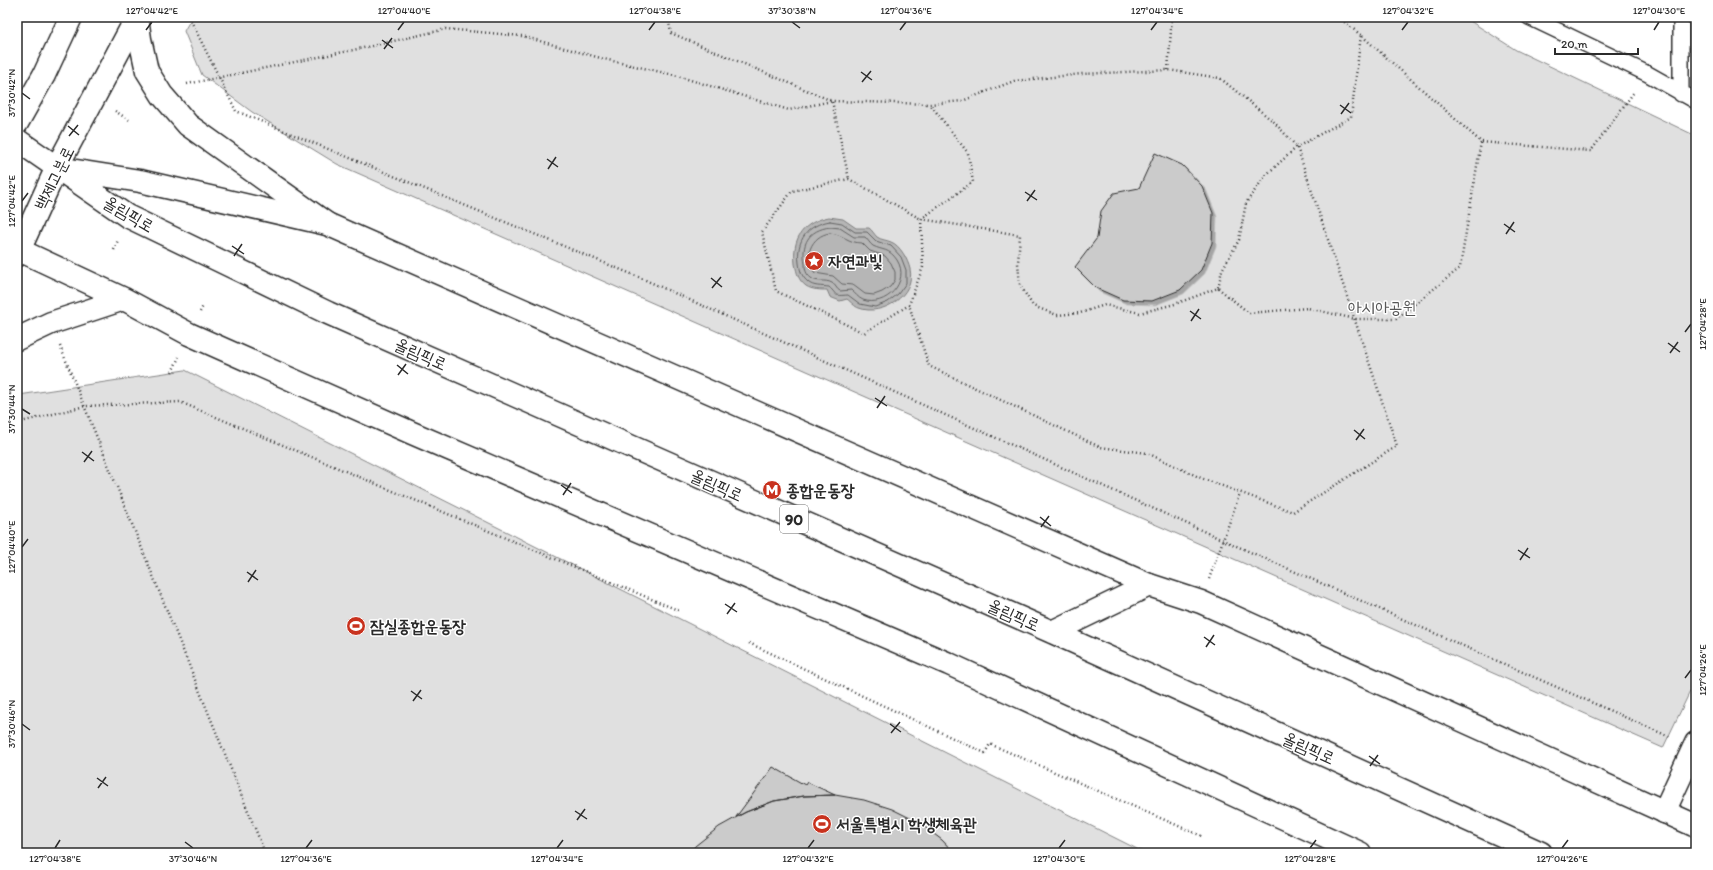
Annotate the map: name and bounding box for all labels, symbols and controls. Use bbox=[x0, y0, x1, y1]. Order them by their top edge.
text: 127°04'42"E bbox=[126, 4, 179, 17]
text: 127°04'40"E bbox=[377, 4, 431, 17]
text: 127°04'38"E bbox=[629, 4, 681, 17]
text: 37°30'38"N bbox=[768, 4, 816, 17]
text: 127°04'36"E bbox=[880, 4, 932, 17]
text: 127°04'34"E bbox=[1131, 4, 1184, 17]
text: 127°04'32"E bbox=[1382, 4, 1434, 17]
text: 127°04'30"E bbox=[1633, 4, 1686, 17]
scale bar bbox=[1555, 30, 1638, 56]
text: 20 m bbox=[1561, 37, 1588, 51]
text: 37°30'42"N bbox=[5, 69, 18, 117]
street label: 백제고분로 bbox=[30, 143, 78, 213]
text: 127°04'42"E bbox=[5, 174, 18, 227]
street label: 올림픽로 bbox=[100, 192, 158, 236]
place icon: 자연과빛 bbox=[803, 250, 825, 272]
place label: 자연과빛 bbox=[828, 251, 883, 271]
park label: 아시아공원 bbox=[1348, 297, 1416, 317]
text: 127°04'28"E bbox=[1696, 298, 1709, 350]
street label: 올림픽로 bbox=[392, 334, 450, 374]
text: 37°30'44"N bbox=[5, 384, 18, 434]
street label: 올림픽로 bbox=[688, 465, 746, 505]
metro station icon: 종합운동장 bbox=[761, 479, 783, 501]
place label: 종합운동장 bbox=[786, 480, 855, 500]
road number: 90 bbox=[780, 505, 808, 533]
text: 127°04'40"E bbox=[5, 520, 18, 574]
street label: 올림픽로 bbox=[985, 595, 1043, 635]
sports icon: 잠실종합운동장 bbox=[345, 615, 367, 637]
place label: 잠실종합운동장 bbox=[370, 616, 466, 636]
text: 127°04'26"E bbox=[1696, 644, 1709, 696]
text: 37°30'46"N bbox=[5, 699, 18, 748]
street label: 올림픽로 bbox=[1280, 728, 1338, 768]
sports icon: 서울특별시 학생체육관 bbox=[811, 813, 833, 835]
place label: 서울특별시 학생체육관 bbox=[836, 814, 977, 834]
text: 127°04'38"E bbox=[29, 852, 81, 865]
text: 37°30'46"N bbox=[169, 852, 218, 865]
text: 127°04'36"E bbox=[280, 852, 332, 865]
text: 127°04'34"E bbox=[531, 852, 584, 865]
text: 127°04'32"E bbox=[782, 852, 834, 865]
text: 127°04'30"E bbox=[1033, 852, 1086, 865]
text: 127°04'28"E bbox=[1284, 852, 1336, 865]
text: 127°04'26"E bbox=[1536, 852, 1588, 865]

